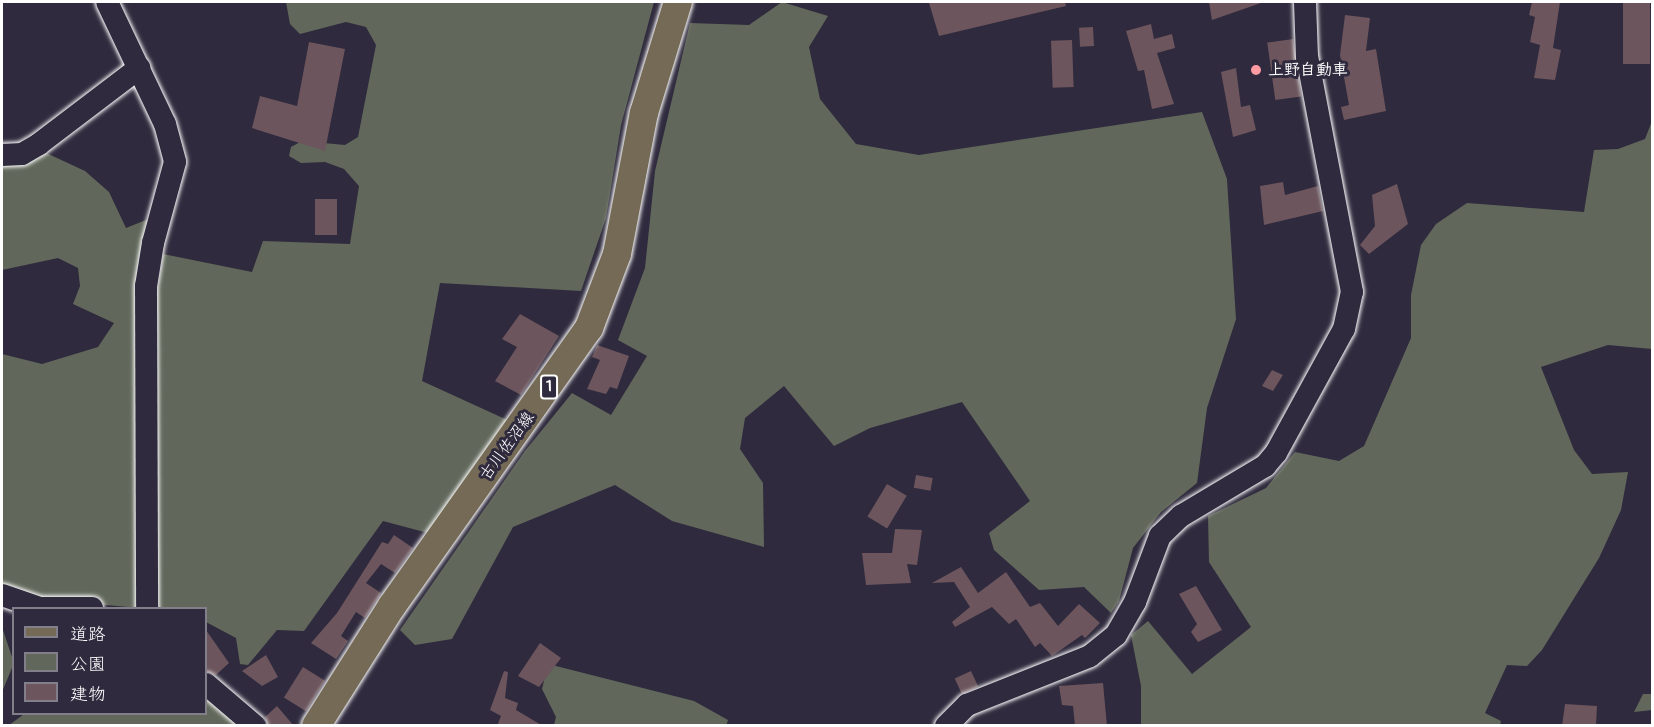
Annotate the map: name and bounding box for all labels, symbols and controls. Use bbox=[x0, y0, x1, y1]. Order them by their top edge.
place label: 上野自動車 bbox=[1268, 60, 1348, 80]
marker: 上野自動車 bbox=[1249, 63, 1263, 77]
road number: 1 bbox=[540, 375, 558, 399]
street label: 古川佐沼線 bbox=[476, 408, 538, 484]
legend bbox=[12, 607, 207, 715]
text: 道路 bbox=[70, 623, 106, 646]
text: 公園 bbox=[70, 653, 106, 676]
text: 建物 bbox=[70, 683, 106, 706]

